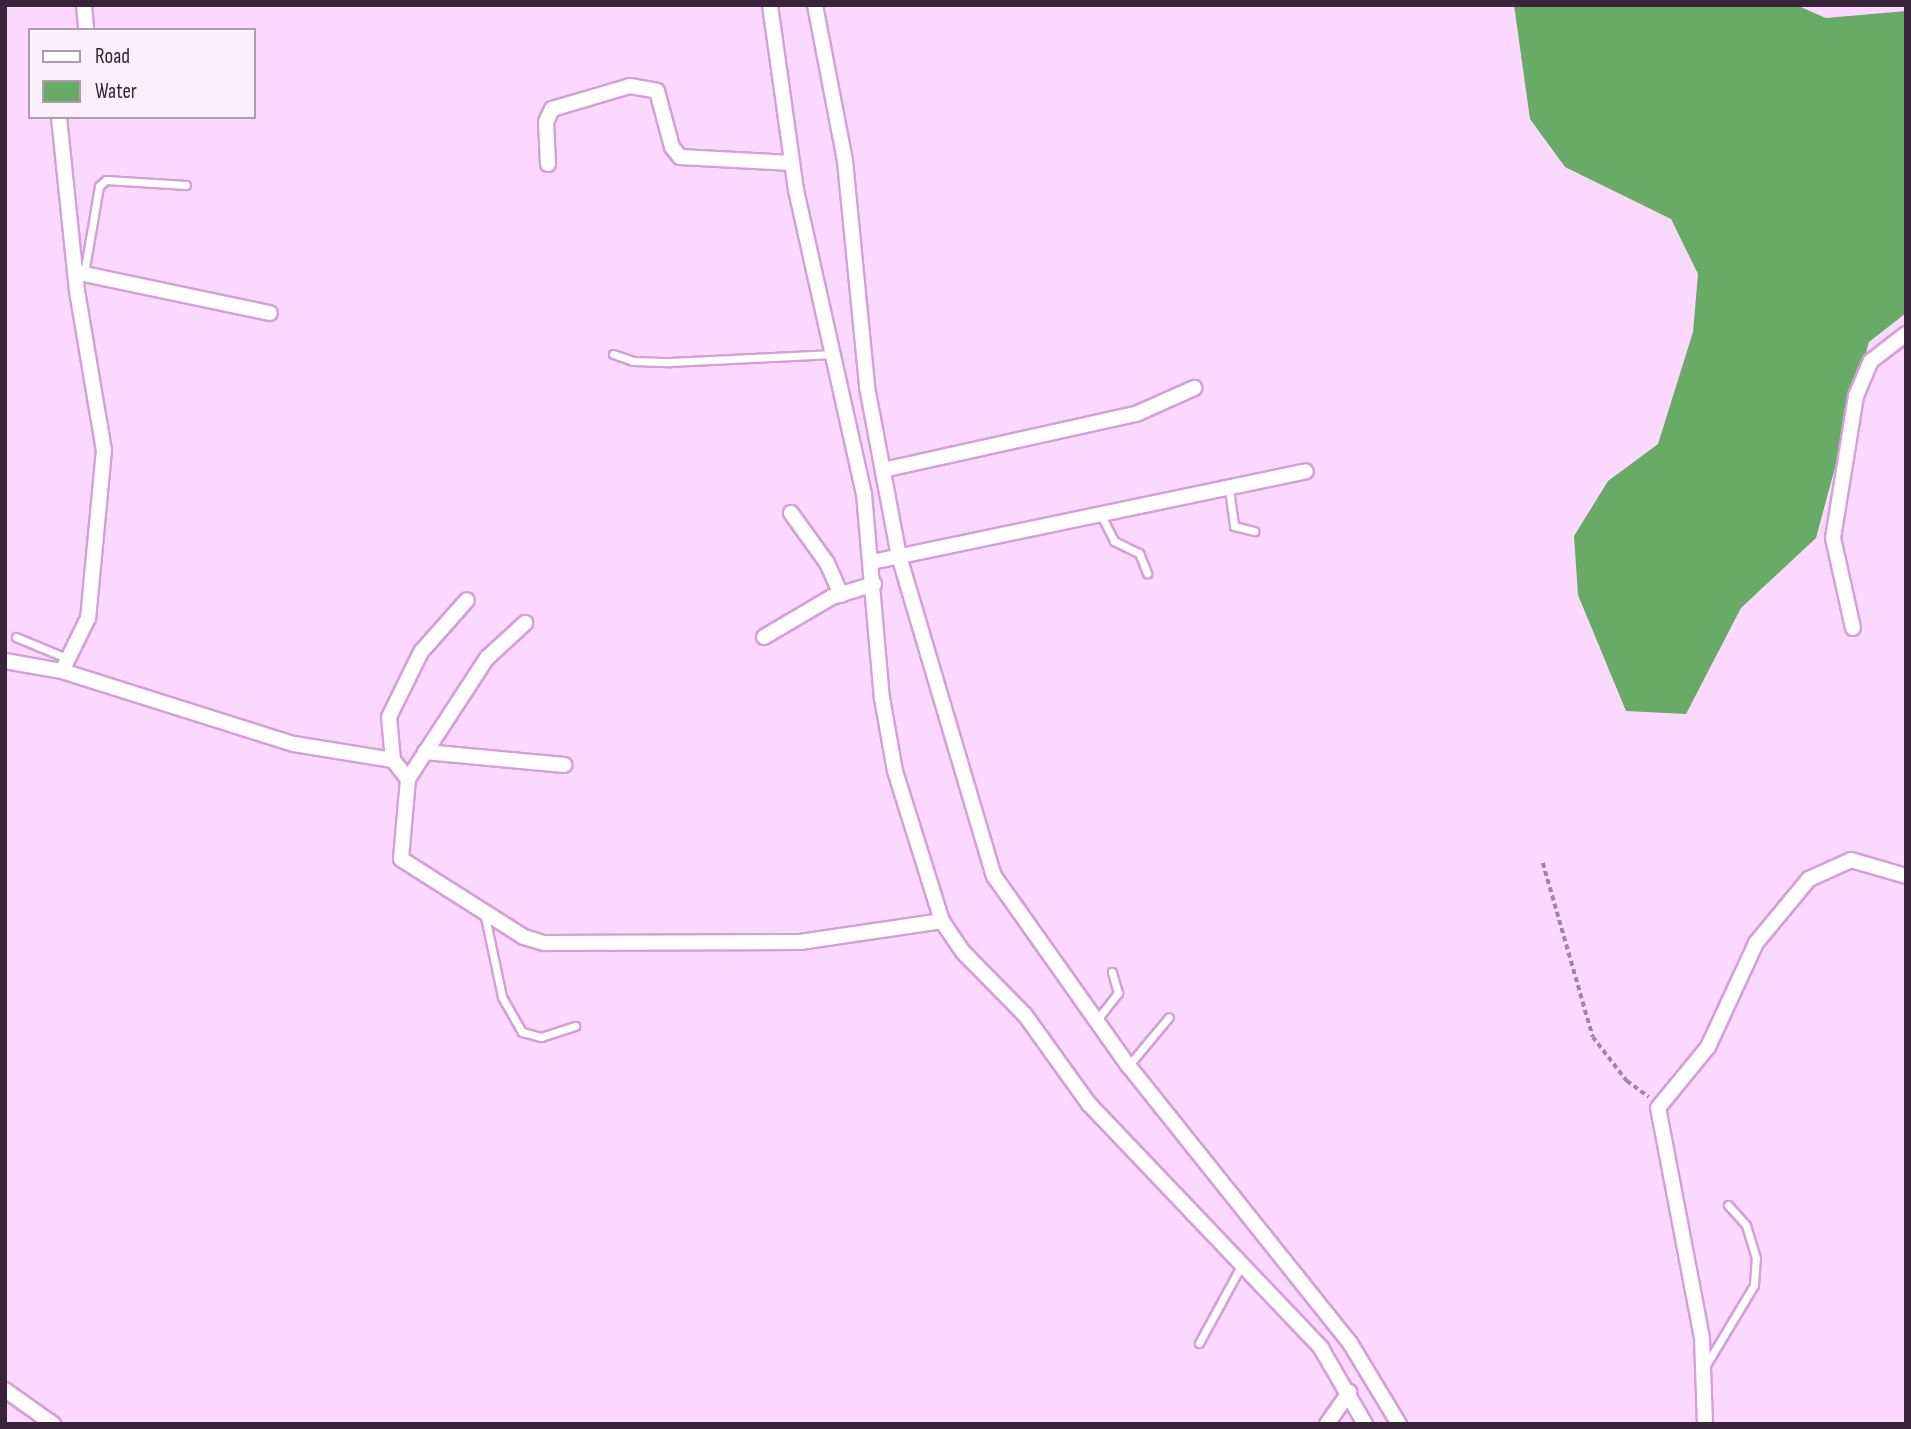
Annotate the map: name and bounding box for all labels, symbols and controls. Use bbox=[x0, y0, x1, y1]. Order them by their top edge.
legend bbox=[28, 28, 256, 119]
text: Road bbox=[95, 44, 130, 69]
text: Water bbox=[95, 79, 137, 104]

